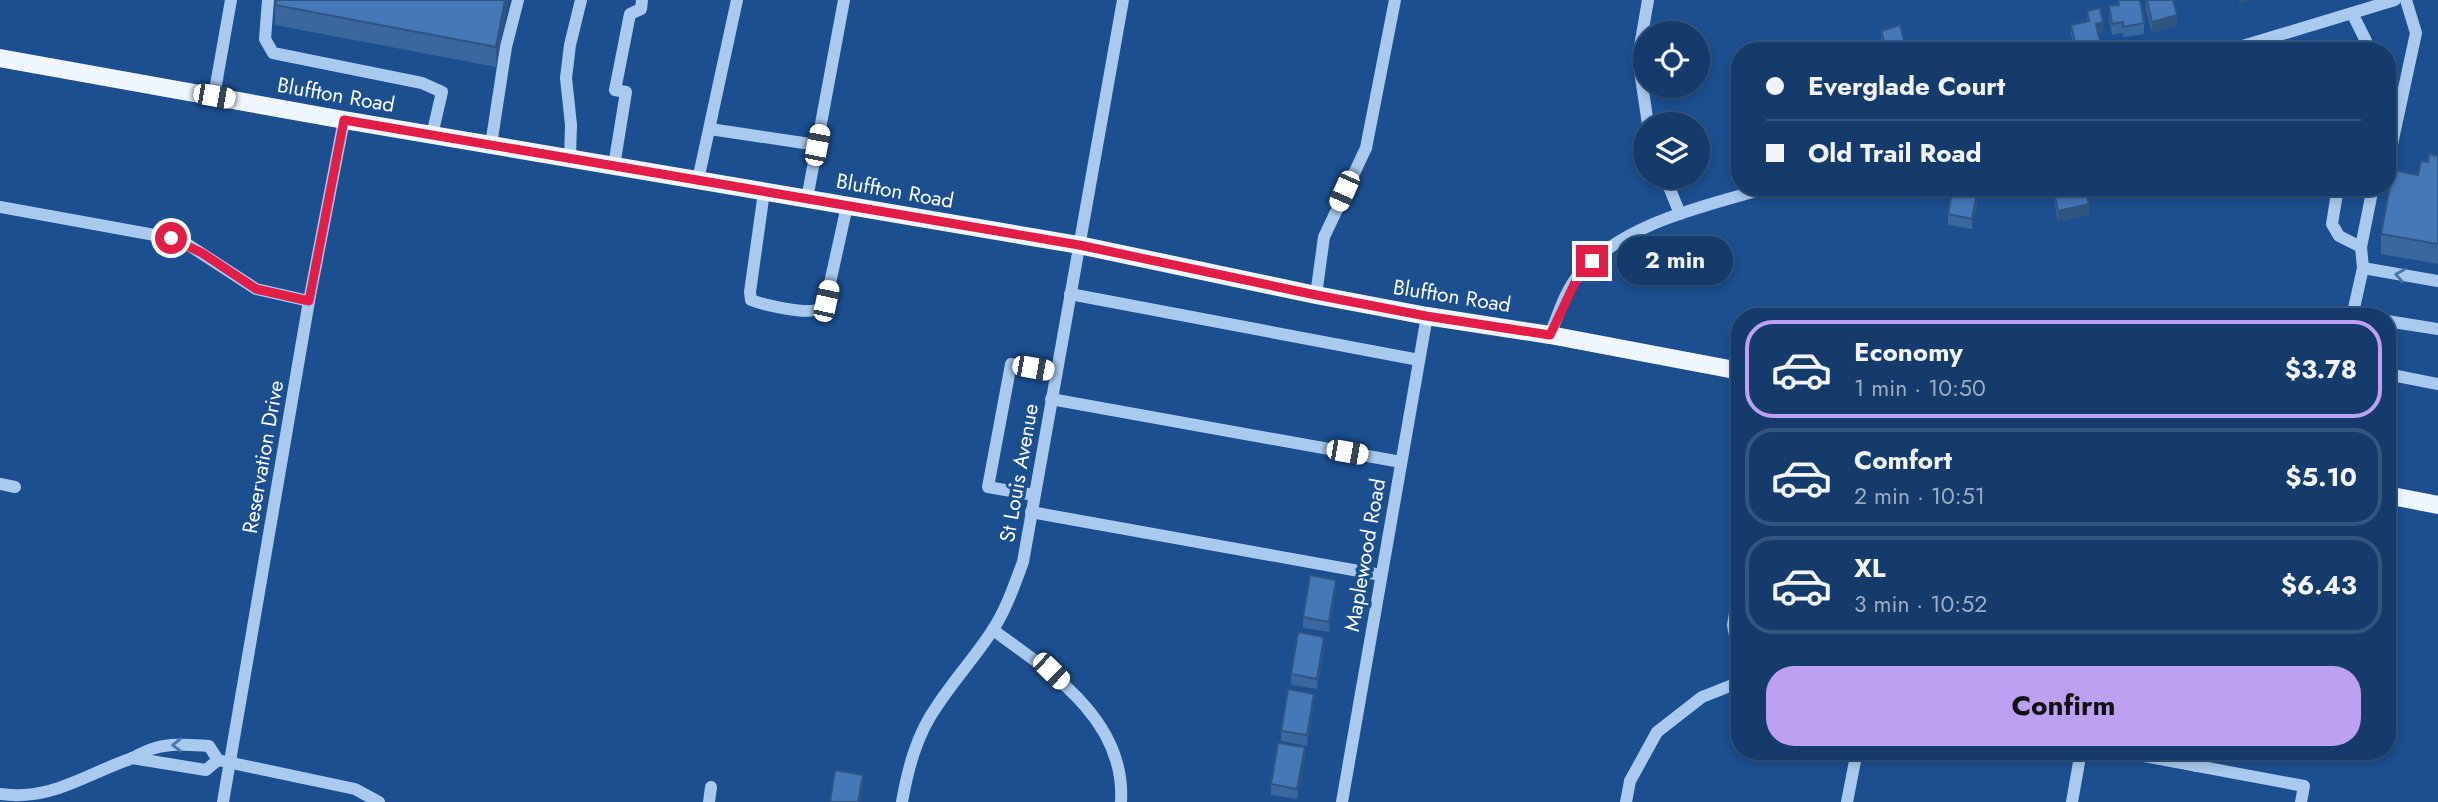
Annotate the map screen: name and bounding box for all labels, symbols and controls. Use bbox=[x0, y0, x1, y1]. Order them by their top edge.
map controls bbox=[1633, 21, 1710, 189]
button: locate bbox=[1633, 21, 1710, 98]
text: Everglade Court bbox=[1808, 67, 2005, 105]
street label: Bluffton Road bbox=[275, 70, 397, 120]
car bbox=[192, 82, 237, 110]
button: layers bbox=[1633, 112, 1710, 189]
car bbox=[803, 122, 832, 168]
text: Old Trail Road bbox=[1808, 134, 1982, 172]
street label: Bluffton Road bbox=[834, 166, 956, 216]
car bbox=[1326, 168, 1363, 214]
route start bbox=[155, 222, 187, 254]
callout: 2 min bbox=[1616, 236, 1732, 286]
text: 2 min bbox=[1645, 243, 1705, 277]
route end bbox=[1576, 245, 1608, 277]
one-way arrow bbox=[2394, 268, 2406, 283]
street label: Bluffton Road bbox=[1391, 272, 1513, 320]
car bbox=[812, 278, 841, 324]
text: Economy bbox=[1854, 333, 1963, 371]
icon: car bbox=[1770, 338, 1833, 401]
text: $3.78 bbox=[2285, 350, 2357, 388]
car bbox=[1011, 354, 1056, 382]
text: 1 min · 10:50 bbox=[1854, 371, 1986, 405]
street label: Reservation Drive bbox=[235, 378, 291, 536]
street label: St Louis Avenue bbox=[992, 401, 1046, 545]
car bbox=[1325, 438, 1370, 466]
text: Comfort bbox=[1854, 441, 1952, 479]
icon: car bbox=[1770, 446, 1833, 509]
text: $5.10 bbox=[2285, 458, 2357, 496]
street label: Maplewood Road bbox=[1337, 476, 1393, 634]
text: 2 min · 10:51 bbox=[1854, 479, 1985, 513]
text: XL bbox=[1854, 549, 1886, 587]
icon: car bbox=[1770, 554, 1833, 617]
text: $6.43 bbox=[2281, 566, 2357, 604]
text: 3 min · 10:52 bbox=[1854, 587, 1987, 621]
car bbox=[1029, 649, 1074, 693]
button: Confirm bbox=[1766, 666, 2361, 746]
one-way arrow bbox=[172, 737, 182, 753]

